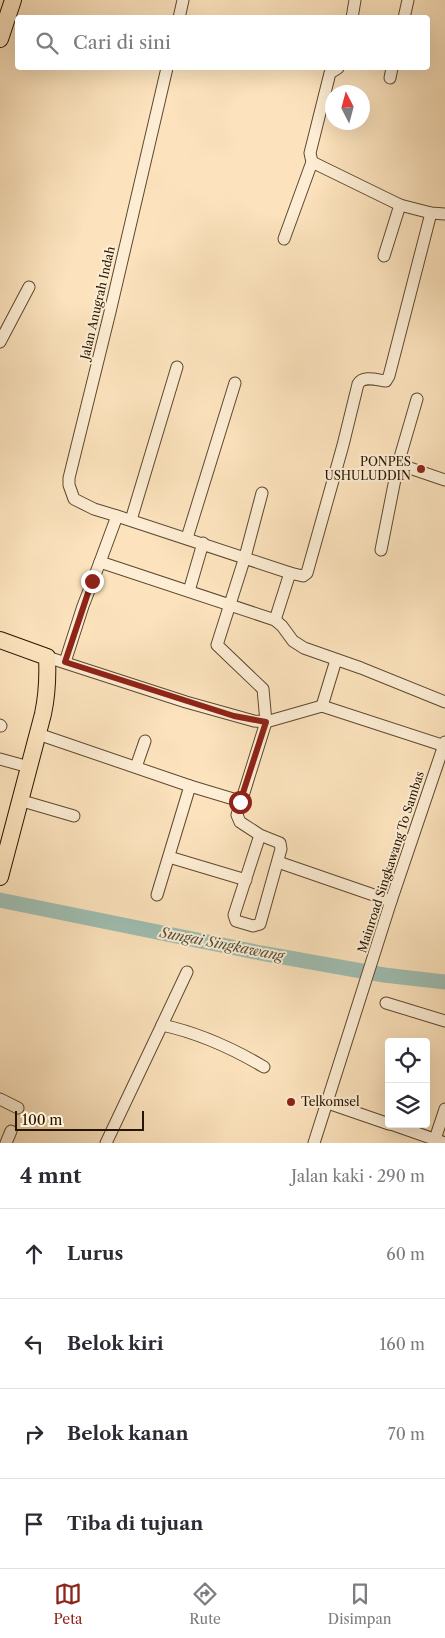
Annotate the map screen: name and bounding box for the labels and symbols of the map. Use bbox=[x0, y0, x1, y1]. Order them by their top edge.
north arrow bbox=[325, 85, 370, 130]
street label: Jalan Anugrah Indah bbox=[77, 244, 118, 363]
place label: PONPES USHULUDDIN bbox=[324, 454, 411, 483]
marker: PONPES USHULUDDIN bbox=[415, 463, 427, 475]
route end bbox=[81, 570, 104, 593]
street label: Mainroad Singkawang To Sambas bbox=[354, 769, 427, 955]
route start bbox=[229, 791, 252, 814]
water label: Sungai Singkawang bbox=[158, 923, 287, 965]
place label: Telkomsel bbox=[301, 1094, 360, 1109]
marker: Telkomsel bbox=[285, 1096, 297, 1108]
scale bar bbox=[15, 1108, 144, 1131]

